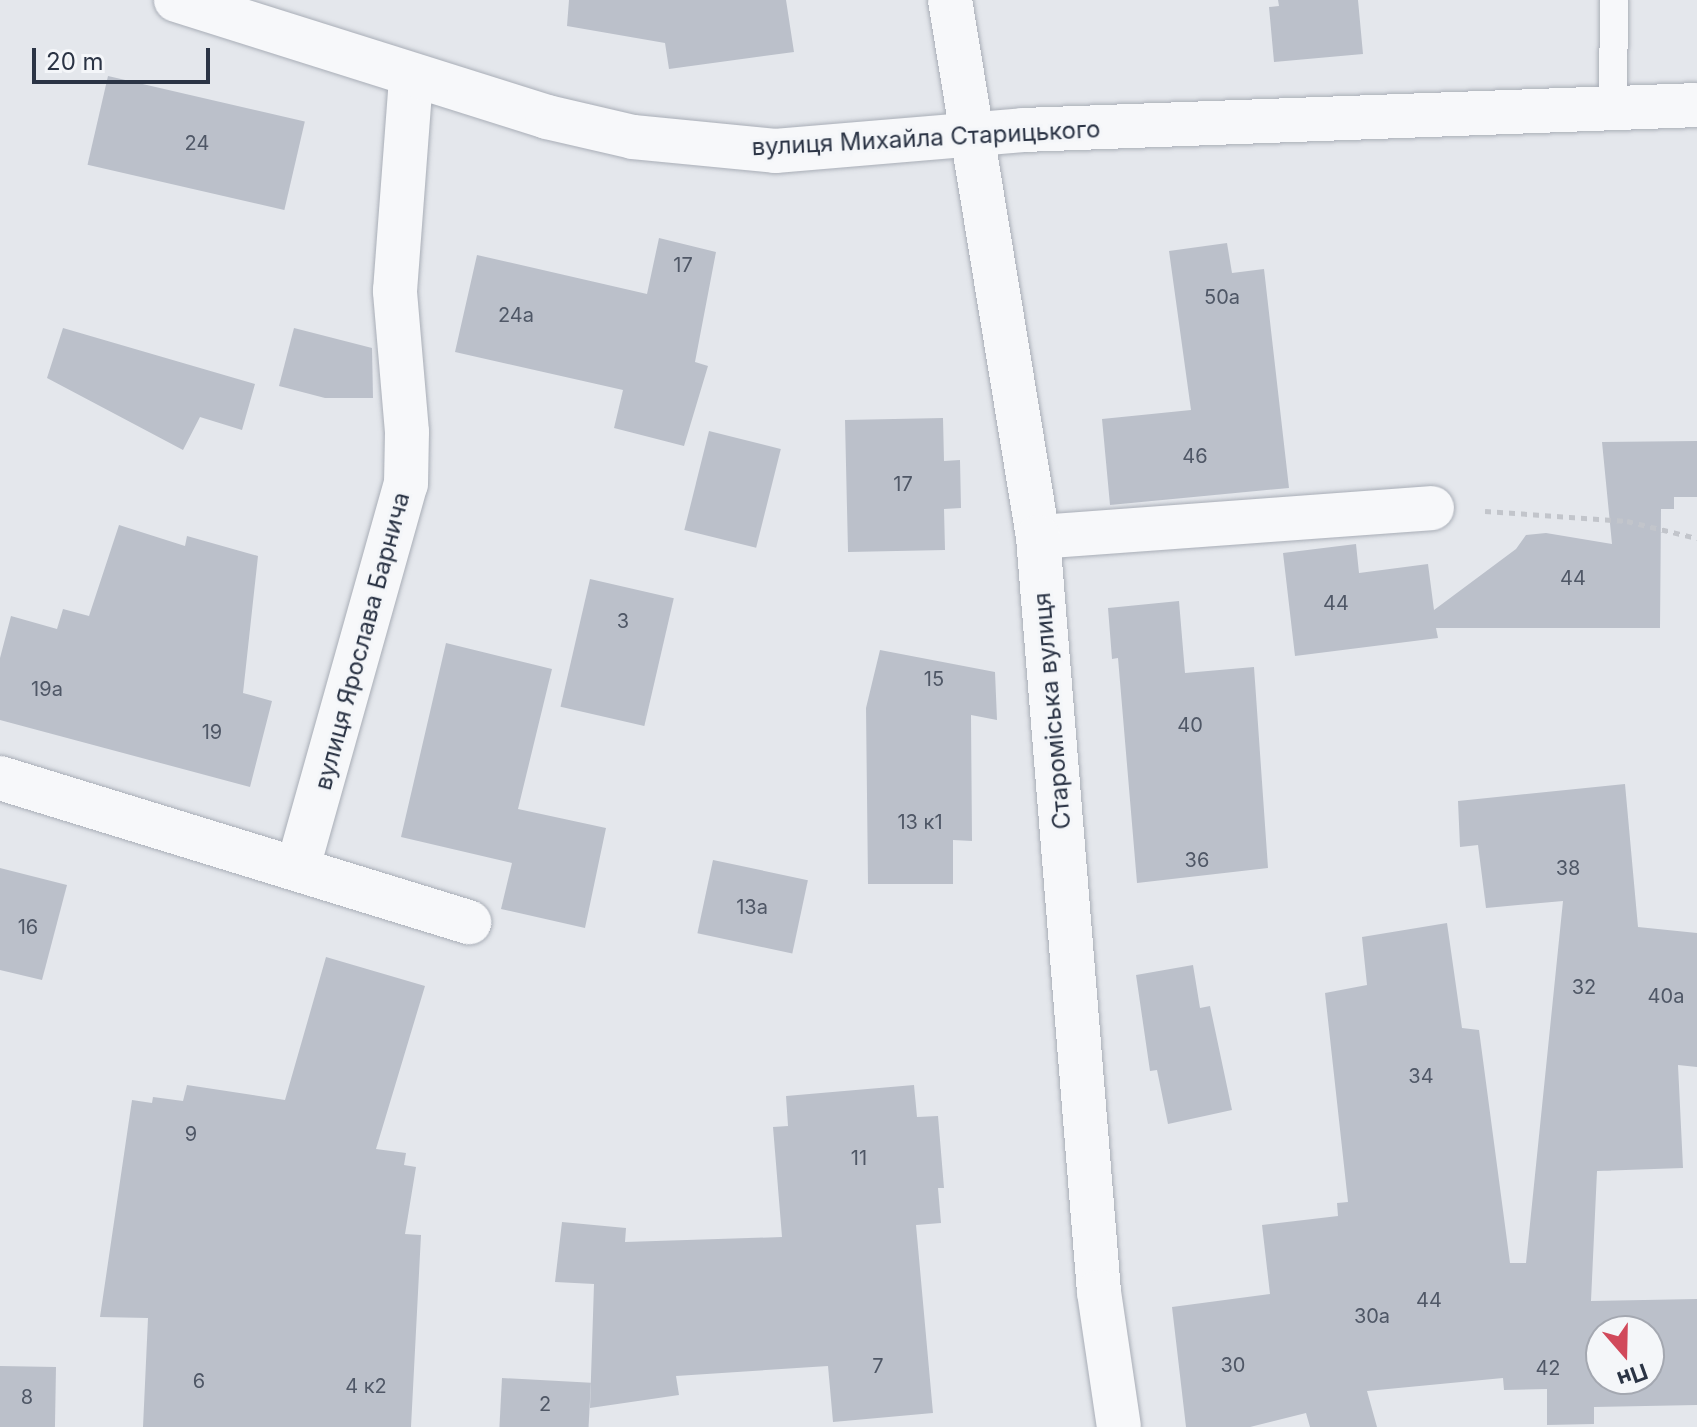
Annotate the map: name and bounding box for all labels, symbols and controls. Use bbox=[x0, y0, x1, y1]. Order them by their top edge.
scale bar bbox=[36, 32, 214, 82]
text: 20 m bbox=[46, 47, 104, 76]
street label: вулиця Михайла Старицького bbox=[751, 114, 1101, 162]
house number: 24 bbox=[185, 131, 209, 155]
house number: 17 bbox=[673, 253, 693, 277]
house number: 50а bbox=[1204, 285, 1240, 309]
house number: 24а bbox=[498, 303, 534, 327]
house number: 46 bbox=[1182, 444, 1208, 468]
house number: 17 bbox=[893, 472, 913, 496]
street label: вулиця Ярослава Барнича bbox=[308, 489, 416, 793]
house number: 44 bbox=[1560, 566, 1586, 590]
street label: Староміська вулиця bbox=[1027, 591, 1077, 831]
house number: 44 bbox=[1323, 591, 1349, 615]
house number: 3 bbox=[617, 609, 629, 633]
house number: 15 bbox=[924, 667, 944, 691]
house number: 19а bbox=[31, 677, 63, 701]
house number: 40 bbox=[1177, 713, 1203, 737]
house number: 19 bbox=[202, 720, 222, 744]
house number: 13 к1 bbox=[897, 810, 943, 834]
house number: 36 bbox=[1185, 848, 1209, 872]
house number: 38 bbox=[1556, 856, 1580, 880]
house number: 13а bbox=[736, 895, 768, 919]
house number: 16 bbox=[18, 915, 38, 939]
house number: 32 bbox=[1572, 975, 1596, 999]
house number: 40а bbox=[1648, 984, 1684, 1008]
house number: 34 bbox=[1408, 1064, 1434, 1088]
house number: 9 bbox=[185, 1122, 197, 1146]
house number: 11 bbox=[851, 1146, 867, 1170]
house number: 44 bbox=[1416, 1288, 1442, 1312]
house number: 30а bbox=[1354, 1304, 1390, 1328]
north arrow bbox=[1585, 1315, 1665, 1395]
house number: 30 bbox=[1221, 1353, 1245, 1377]
house number: 7 bbox=[872, 1354, 884, 1378]
house number: 42 bbox=[1535, 1356, 1561, 1380]
text: Пн bbox=[1614, 1358, 1651, 1393]
house number: 6 bbox=[193, 1369, 205, 1393]
house number: 4 к2 bbox=[345, 1374, 387, 1398]
house number: 8 bbox=[21, 1385, 33, 1409]
house number: 2 bbox=[539, 1392, 551, 1416]

